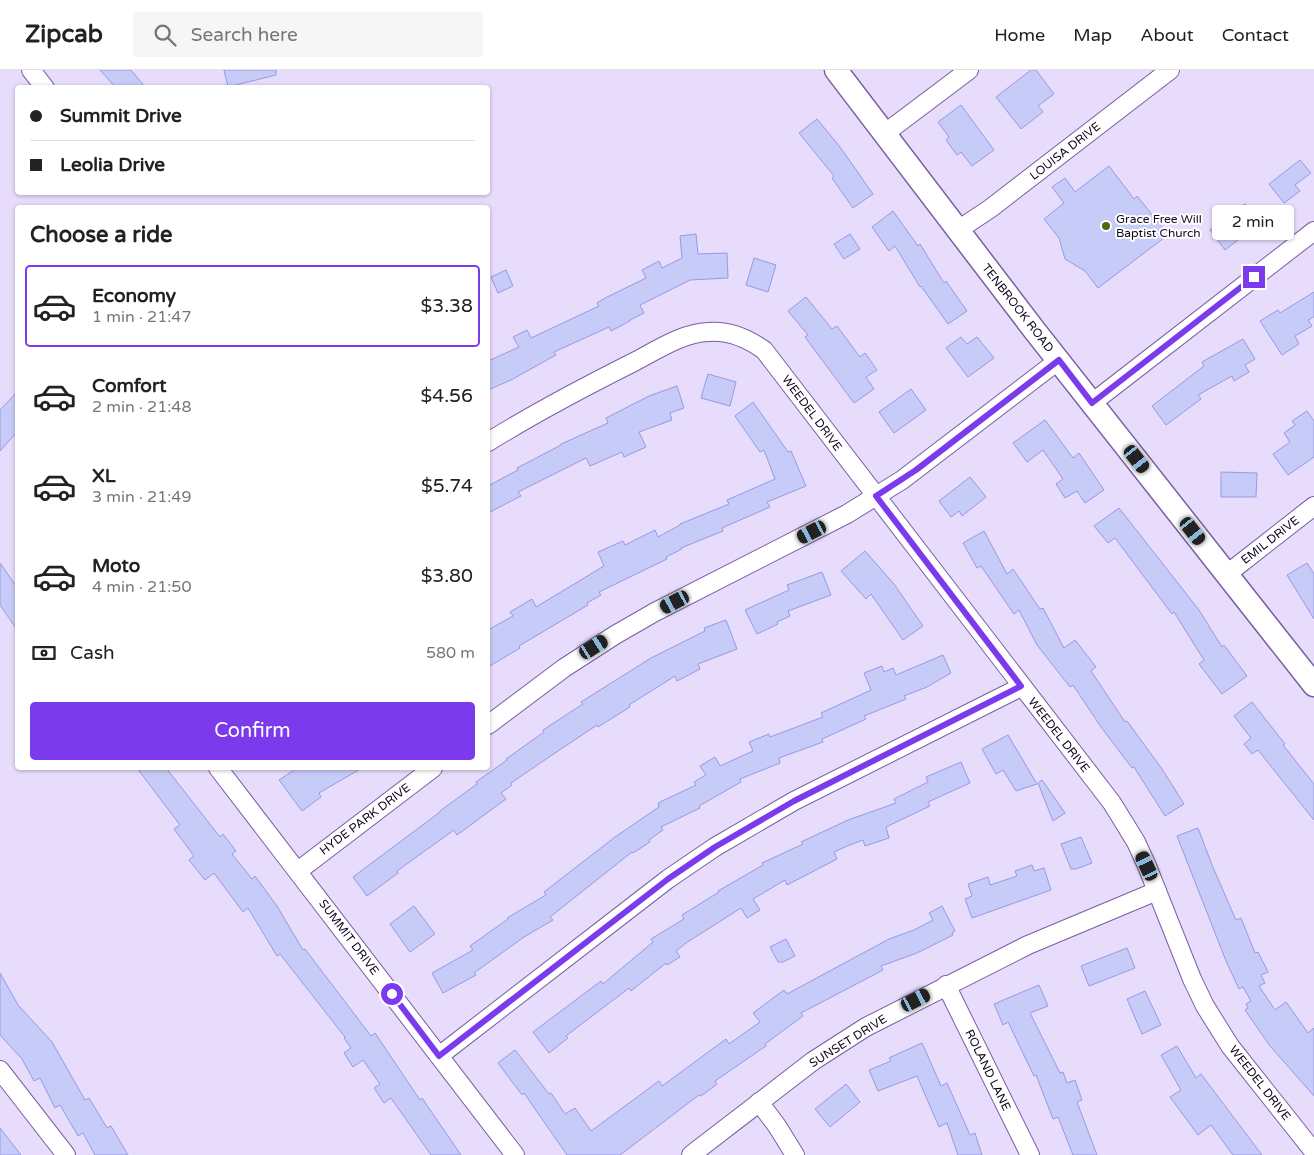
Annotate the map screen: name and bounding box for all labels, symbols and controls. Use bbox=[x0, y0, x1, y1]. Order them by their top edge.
search box bbox=[133, 12, 483, 57]
text: Zipcab bbox=[25, 20, 103, 49]
icon: search bbox=[151, 21, 179, 49]
text: Search here bbox=[191, 24, 298, 46]
text: Home bbox=[994, 24, 1045, 46]
text: Map bbox=[1073, 24, 1112, 46]
text: About bbox=[1140, 24, 1194, 46]
text: Contact bbox=[1222, 24, 1289, 46]
text: Summit Drive bbox=[60, 105, 182, 127]
street label: LOUISA DRIVE bbox=[1027, 119, 1103, 183]
text: Leolia Drive bbox=[60, 154, 165, 176]
callout: 2 min bbox=[1213, 204, 1295, 240]
place label: Grace Free Will Baptist Church bbox=[1116, 212, 1202, 240]
text: 2 min bbox=[1232, 212, 1274, 232]
marker: Grace Free Will Baptist Church bbox=[1100, 220, 1112, 232]
text: Choose a ride bbox=[30, 222, 173, 248]
street label: TENBROOK ROAD bbox=[979, 261, 1057, 355]
route end bbox=[1243, 266, 1265, 288]
icon: car bbox=[32, 284, 77, 329]
text: Economy bbox=[92, 285, 176, 307]
text: $3.38 bbox=[421, 295, 473, 317]
text: 1 min · 21:47 bbox=[92, 307, 191, 327]
street label: WEEDEL DRIVE bbox=[779, 372, 845, 454]
icon: car bbox=[32, 374, 77, 419]
text: Comfort bbox=[92, 375, 166, 397]
text: $4.56 bbox=[421, 385, 473, 407]
text: 2 min · 21:48 bbox=[92, 397, 191, 417]
car bbox=[1121, 443, 1152, 475]
icon: car bbox=[32, 464, 77, 509]
text: XL bbox=[92, 465, 116, 487]
text: $5.74 bbox=[421, 475, 473, 497]
text: 3 min · 21:49 bbox=[92, 487, 191, 507]
street label: EMIL DRIVE bbox=[1238, 513, 1302, 567]
car bbox=[1177, 515, 1208, 547]
car bbox=[795, 519, 828, 545]
icon: car bbox=[32, 554, 77, 599]
text: Moto bbox=[92, 555, 140, 577]
text: $3.80 bbox=[421, 565, 473, 587]
text: 4 min · 21:50 bbox=[92, 577, 191, 597]
car bbox=[658, 588, 691, 616]
car bbox=[577, 633, 610, 661]
icon: cash bbox=[30, 639, 58, 667]
text: Cash bbox=[70, 642, 115, 664]
text: 580 m bbox=[426, 643, 475, 663]
street label: WEEDEL DRIVE bbox=[1025, 695, 1093, 775]
button: Confirm bbox=[30, 702, 475, 760]
street label: HYDE PARK DRIVE bbox=[317, 780, 413, 858]
car bbox=[1133, 849, 1160, 883]
street label: SUMMIT DRIVE bbox=[316, 897, 382, 978]
route start bbox=[381, 983, 403, 1005]
car bbox=[899, 987, 932, 1013]
street label: SUNSET DRIVE bbox=[807, 1011, 890, 1070]
street label: ROLAND LANE bbox=[962, 1027, 1014, 1113]
street label: WEEDEL DRIVE bbox=[1226, 1043, 1294, 1123]

